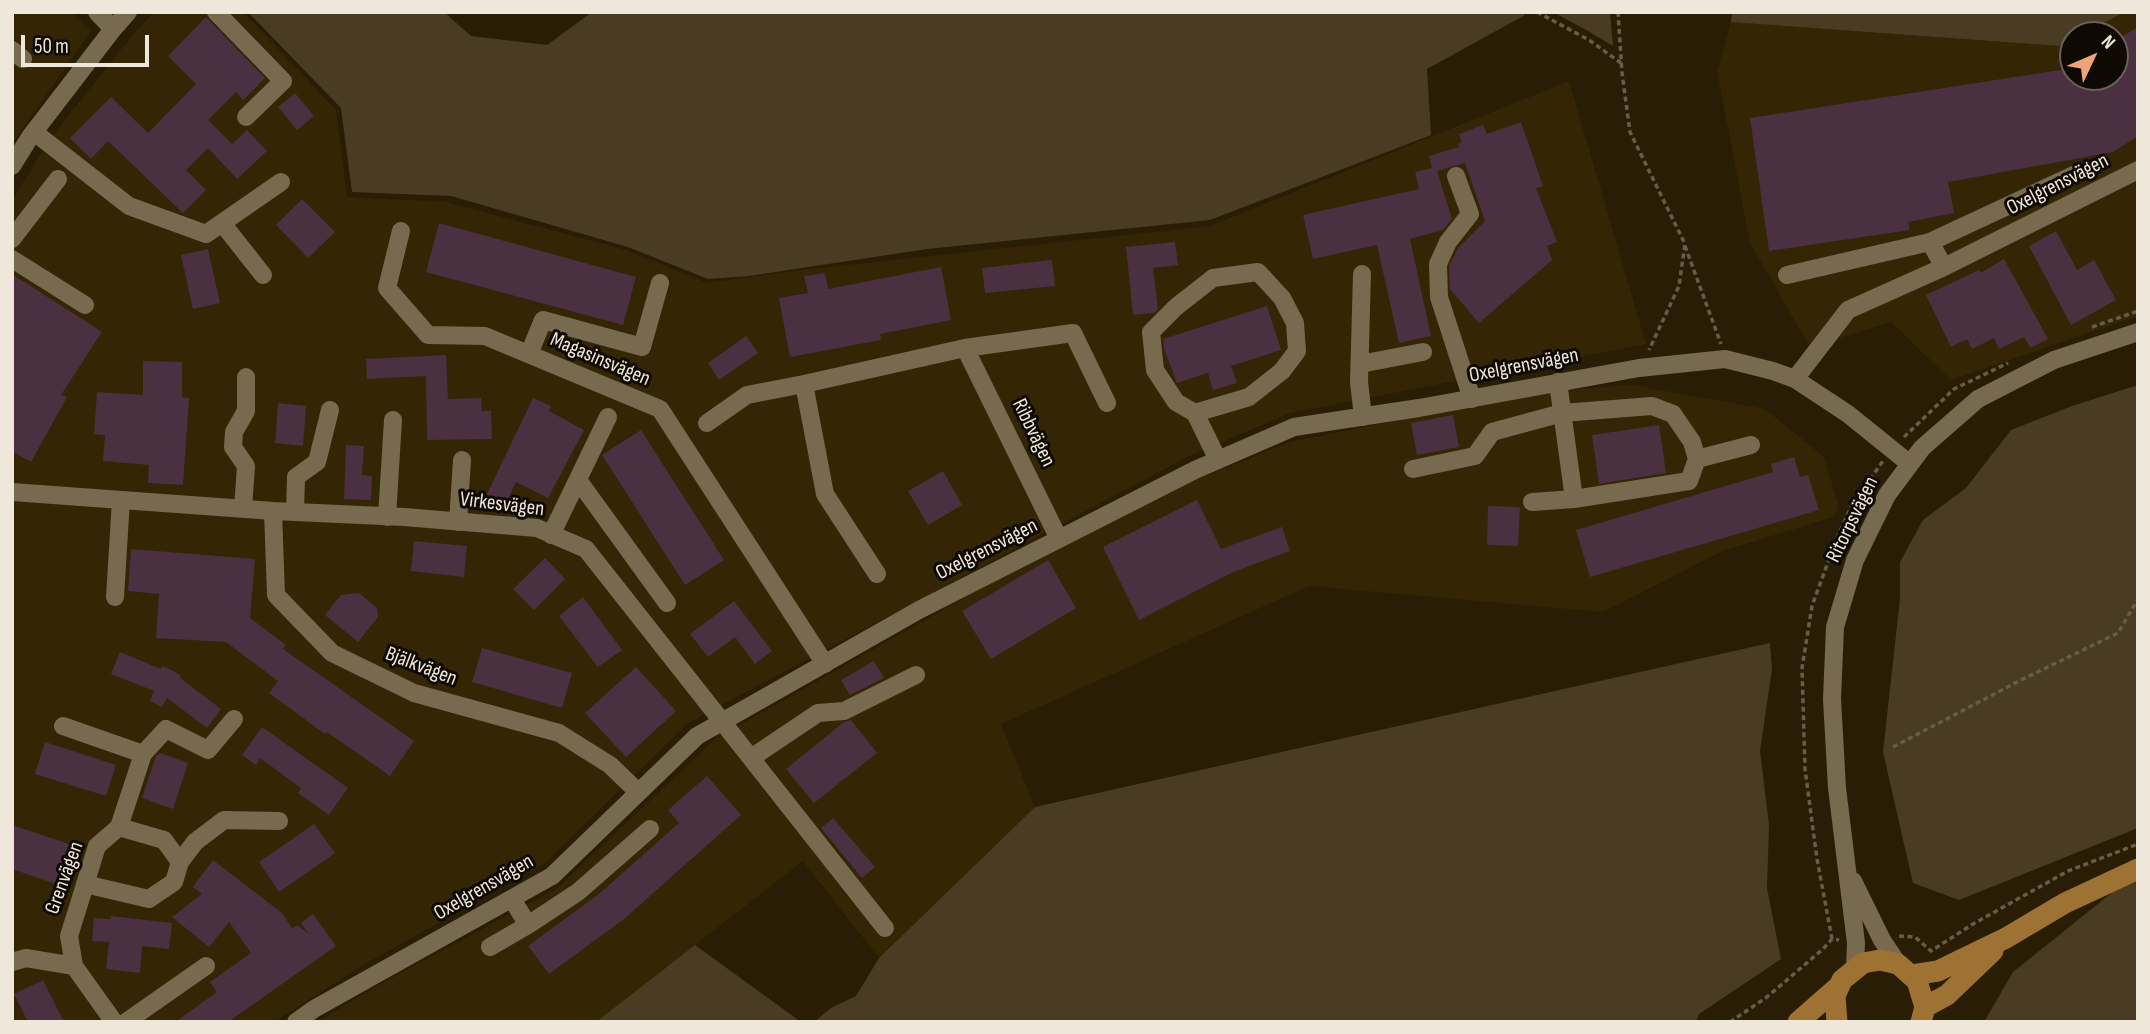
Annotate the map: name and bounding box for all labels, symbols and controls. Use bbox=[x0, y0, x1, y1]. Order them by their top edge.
scale bar bbox=[24, 21, 152, 65]
north arrow bbox=[2059, 21, 2129, 91]
text: N bbox=[2096, 31, 2120, 54]
text: 50 m bbox=[34, 34, 69, 59]
street label: Oxelgrensvägen bbox=[2003, 149, 2113, 221]
street label: Magasinsvägen bbox=[546, 328, 654, 392]
street label: Oxelgrensvägen bbox=[1467, 343, 1581, 389]
street label: Ribbvägen bbox=[1006, 395, 1060, 471]
street label: Ritorpsvägen bbox=[1821, 473, 1885, 567]
street label: Virkesvägen bbox=[458, 487, 546, 523]
street label: Oxelgrensvägen bbox=[932, 514, 1042, 586]
street label: Bjälkvägen bbox=[382, 642, 460, 692]
street label: Grenvägen bbox=[40, 838, 90, 918]
street label: Oxelgrensvägen bbox=[430, 849, 538, 927]

